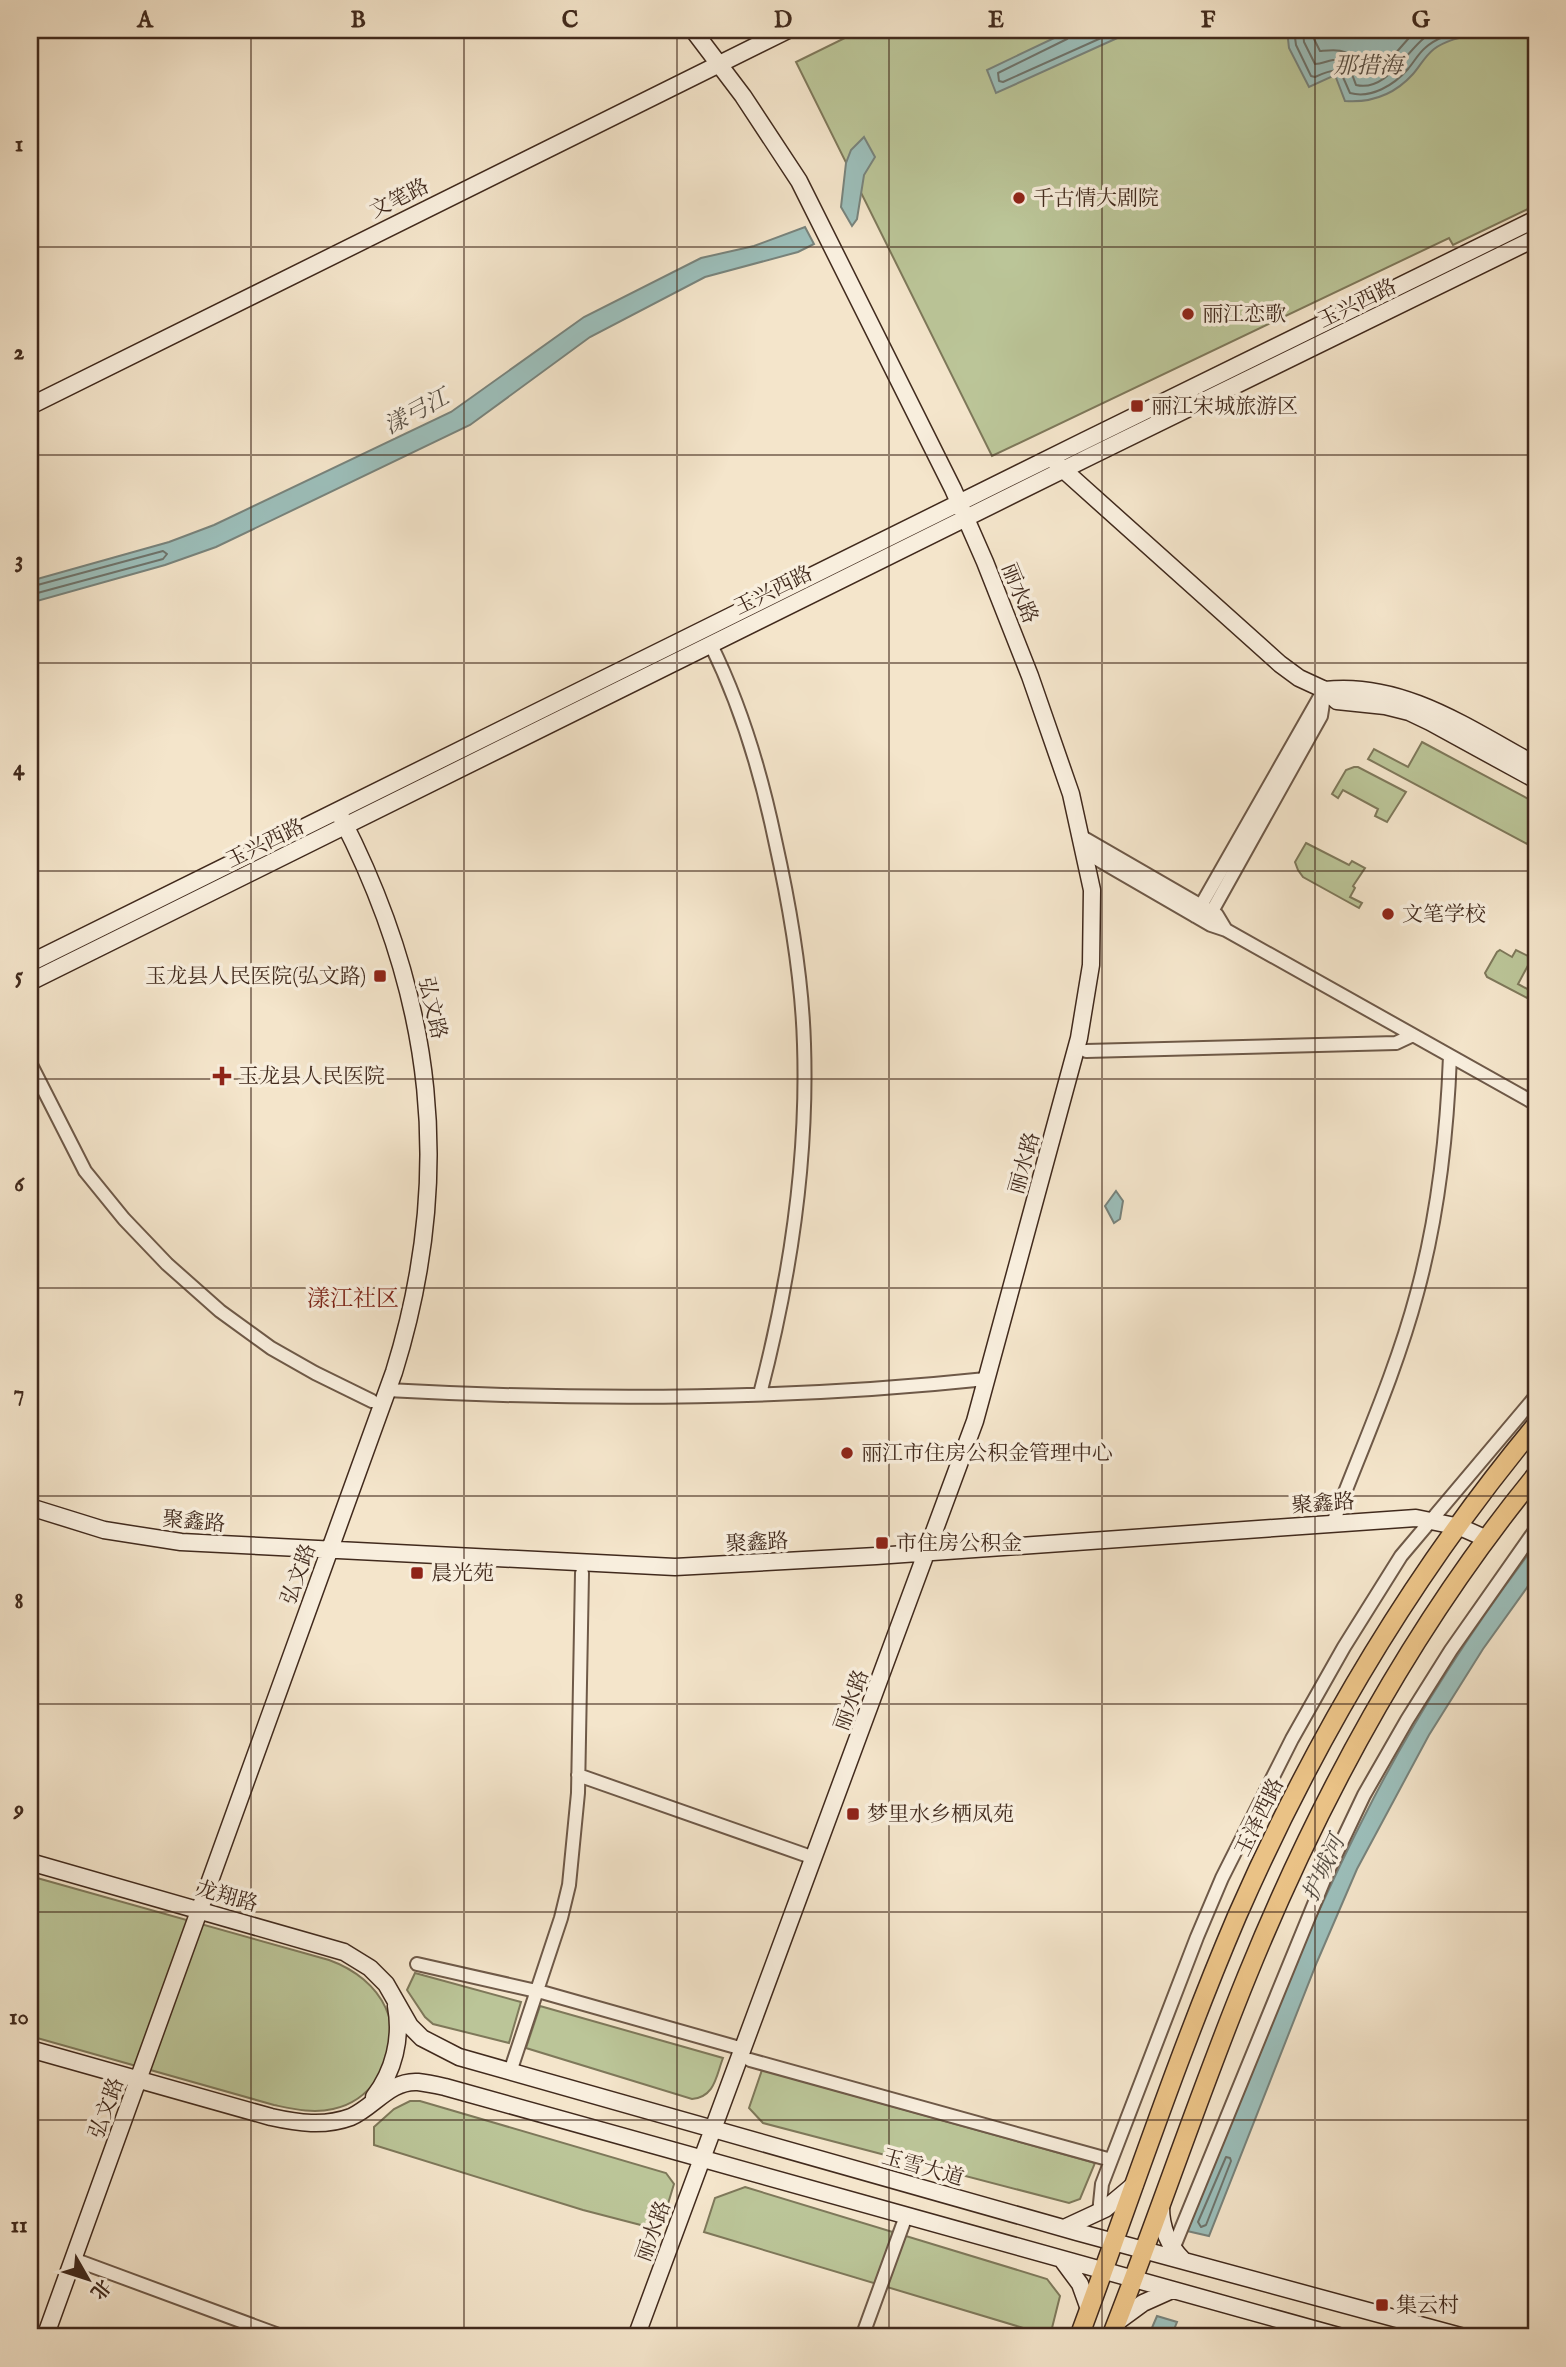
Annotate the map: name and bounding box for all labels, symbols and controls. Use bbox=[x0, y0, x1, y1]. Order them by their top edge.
text: A bbox=[136, 6, 154, 35]
text: B bbox=[350, 6, 366, 35]
text: C bbox=[562, 6, 579, 35]
text: D bbox=[774, 6, 792, 35]
text: E bbox=[988, 6, 1004, 35]
text: F bbox=[1201, 6, 1216, 35]
text: G bbox=[1412, 6, 1431, 35]
water label: 那措海 bbox=[1334, 52, 1407, 81]
text: 1 bbox=[15, 130, 23, 159]
street label: 文笔路 bbox=[365, 173, 434, 225]
place label: 千古情大剧院 bbox=[1033, 186, 1159, 213]
marker: 千古情大剧院 bbox=[1011, 190, 1027, 206]
street label: 玉兴西路 bbox=[1314, 274, 1401, 335]
place label: 丽江恋歌 bbox=[1202, 302, 1286, 329]
marker: 丽江恋歌 bbox=[1180, 306, 1196, 322]
text: 2 bbox=[14, 338, 25, 367]
water label: 漾弓江 bbox=[379, 382, 457, 441]
place label: 丽江宋城旅游区 bbox=[1151, 394, 1298, 421]
marker: 丽江宋城旅游区 bbox=[1129, 398, 1145, 414]
text: 3 bbox=[15, 546, 23, 575]
street label: 丽水路 bbox=[994, 559, 1043, 628]
street label: 玉兴西路 bbox=[730, 561, 817, 622]
text: 4 bbox=[13, 754, 25, 783]
street label: 玉兴西路 bbox=[222, 814, 309, 875]
place label: 文笔学校 bbox=[1402, 902, 1486, 929]
marker: 文笔学校 bbox=[1380, 906, 1396, 922]
text: 5 bbox=[15, 962, 24, 991]
place label: 玉龙县人民医院(弘文路) bbox=[145, 964, 366, 991]
marker: 玉龙县人民医院(弘文路) bbox=[372, 968, 388, 984]
street label: 弘文路 bbox=[411, 975, 452, 1042]
place label: 玉龙县人民医院 bbox=[238, 1064, 385, 1091]
marker: 玉龙县人民医院 bbox=[212, 1066, 232, 1086]
street label: 丽水路 bbox=[1004, 1129, 1047, 1197]
text: 6 bbox=[14, 1170, 25, 1199]
district label: 漾江社区 bbox=[307, 1285, 399, 1314]
text: 7 bbox=[14, 1379, 24, 1408]
place label: 丽江市住房公积金管理中心 bbox=[861, 1441, 1113, 1468]
marker: 丽江市住房公积金管理中心 bbox=[839, 1445, 855, 1461]
street label: 聚鑫路 bbox=[1291, 1489, 1355, 1520]
street label: 聚鑫路 bbox=[161, 1506, 226, 1539]
street label: 聚鑫路 bbox=[725, 1528, 789, 1559]
place label: 市住房公积金 bbox=[896, 1531, 1022, 1558]
marker: 市住房公积金 bbox=[874, 1535, 890, 1551]
street label: 弘文路 bbox=[276, 1540, 323, 1609]
place label: 晨光苑 bbox=[431, 1561, 494, 1588]
marker: 晨光苑 bbox=[409, 1565, 425, 1581]
text: 8 bbox=[14, 1587, 24, 1616]
street label: 丽水路 bbox=[829, 1666, 876, 1735]
street label: 玉泽西路 bbox=[1230, 1774, 1291, 1861]
text: 9 bbox=[13, 1795, 24, 1824]
place label: 梦里水乡栖凤苑 bbox=[867, 1802, 1014, 1829]
marker: 梦里水乡栖凤苑 bbox=[845, 1806, 861, 1822]
water label: 护城河 bbox=[1297, 1828, 1354, 1906]
street label: 龙翔路 bbox=[193, 1876, 261, 1919]
text: 10 bbox=[9, 2003, 29, 2032]
street label: 弘文路 bbox=[84, 2074, 131, 2143]
street label: 玉雪大道 bbox=[878, 2144, 967, 2193]
street label: 丽水路 bbox=[631, 2197, 678, 2266]
text: 11 bbox=[10, 2211, 28, 2240]
north arrow bbox=[52, 2244, 122, 2314]
text: 北 bbox=[84, 2273, 115, 2303]
place label: 集云村 bbox=[1396, 2293, 1459, 2320]
marker: 集云村 bbox=[1374, 2297, 1390, 2313]

